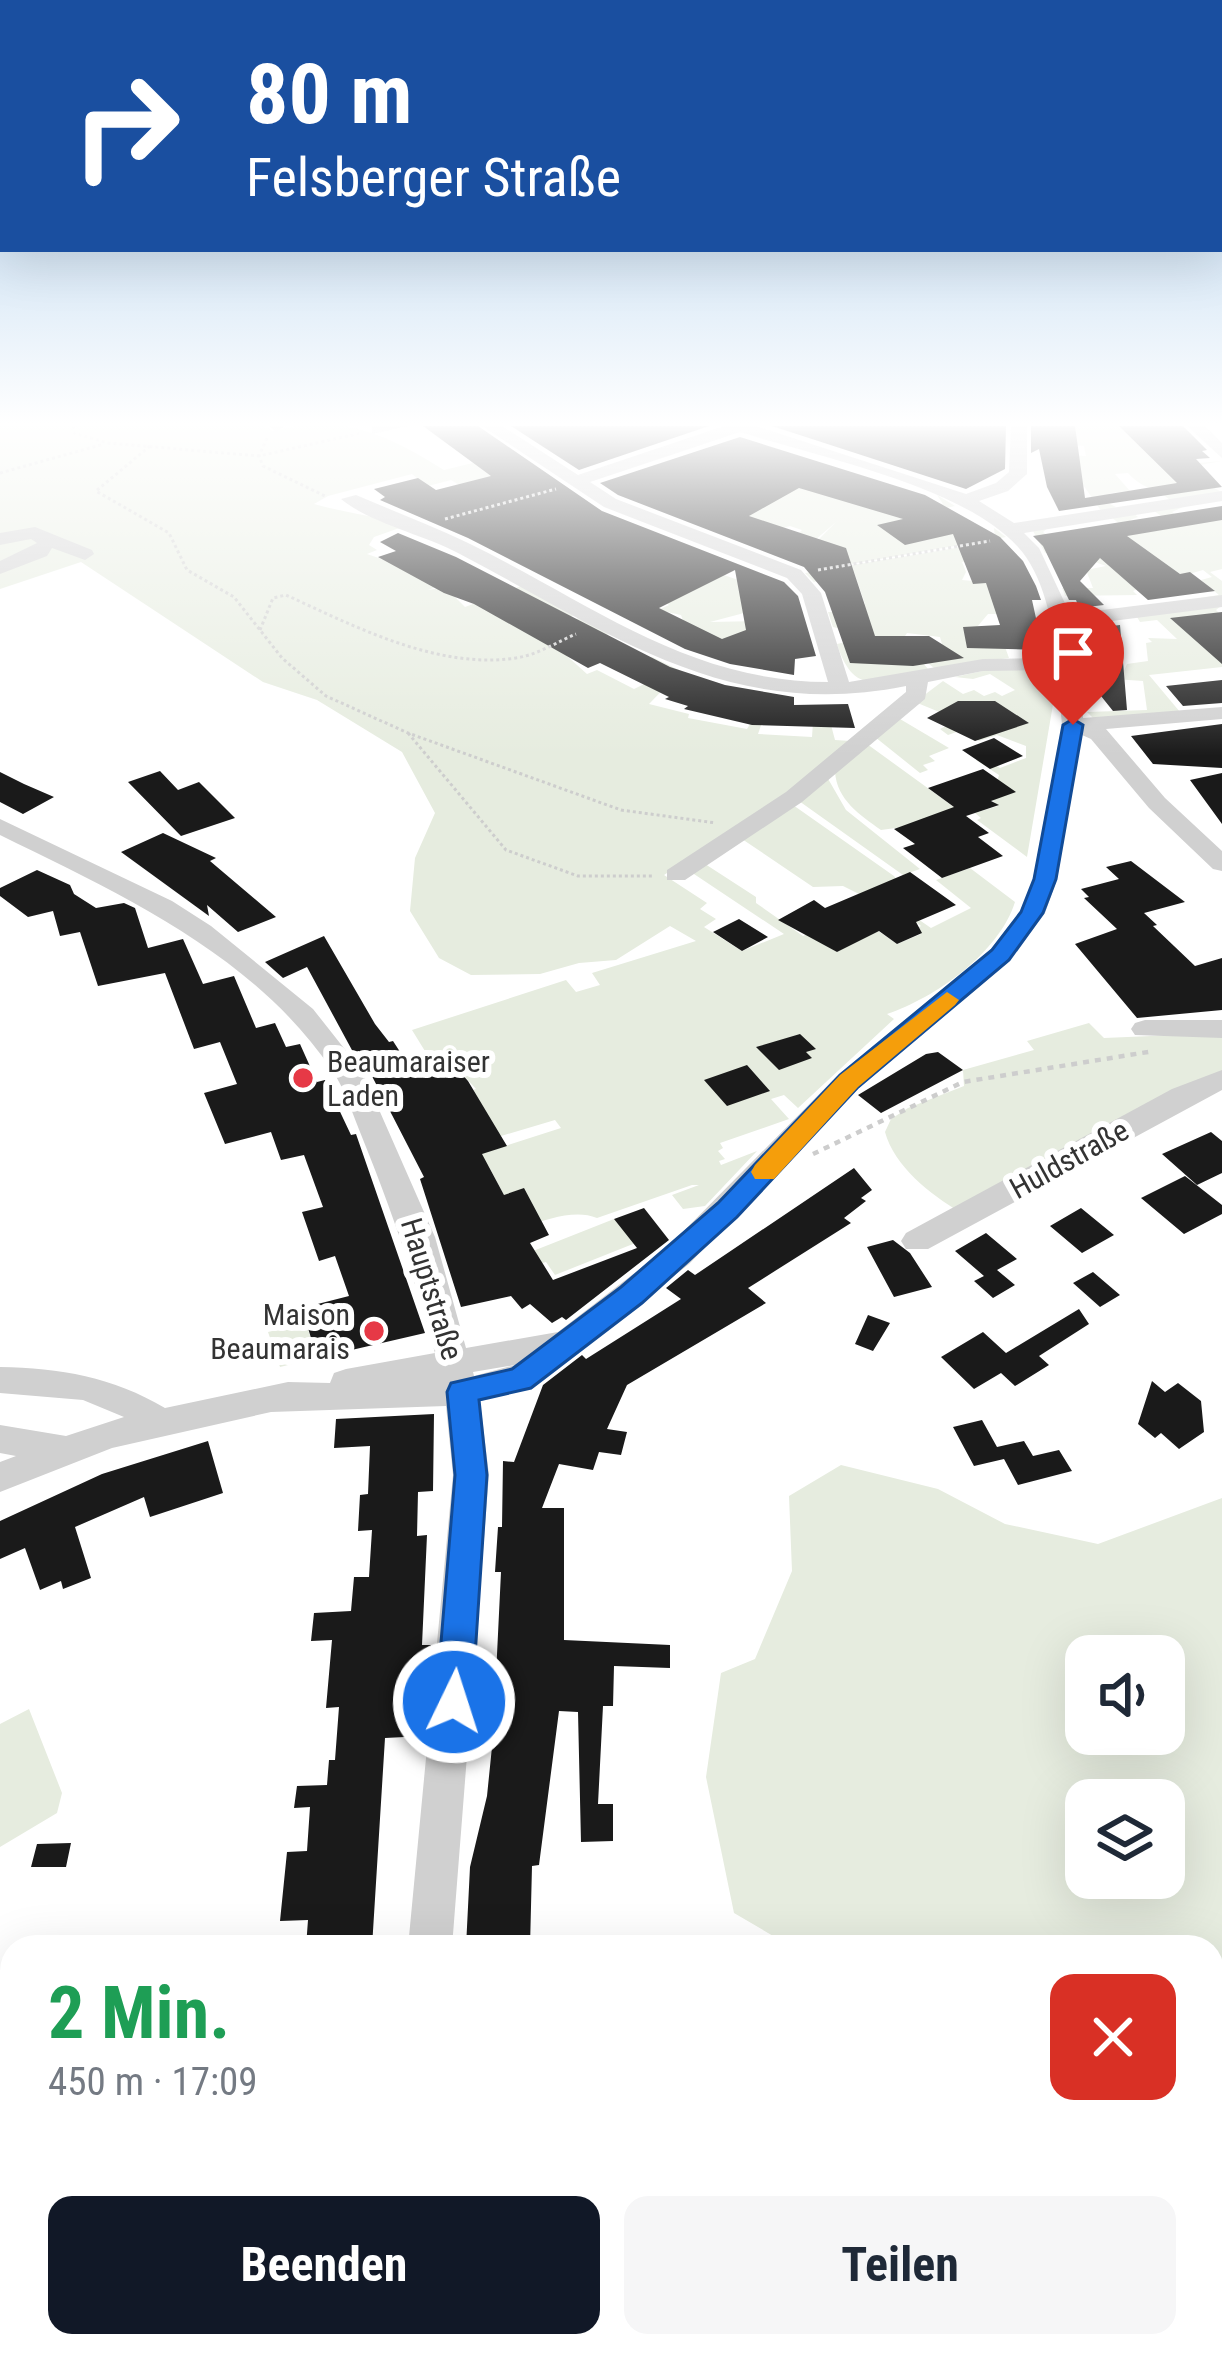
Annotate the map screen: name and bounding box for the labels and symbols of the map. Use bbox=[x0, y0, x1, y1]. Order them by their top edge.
pin bbox=[1022, 602, 1124, 725]
place label: Beaumaraiser Laden bbox=[327, 1044, 490, 1113]
marker: Beaumaraiser Laden bbox=[290, 1065, 316, 1091]
street label: Huldstraße bbox=[1004, 1112, 1134, 1206]
street label: Hauptstraße bbox=[394, 1214, 470, 1364]
place label: Maison Beaumarais bbox=[210, 1297, 350, 1366]
marker: Maison Beaumarais bbox=[361, 1318, 387, 1344]
position arrow bbox=[391, 1639, 517, 1765]

